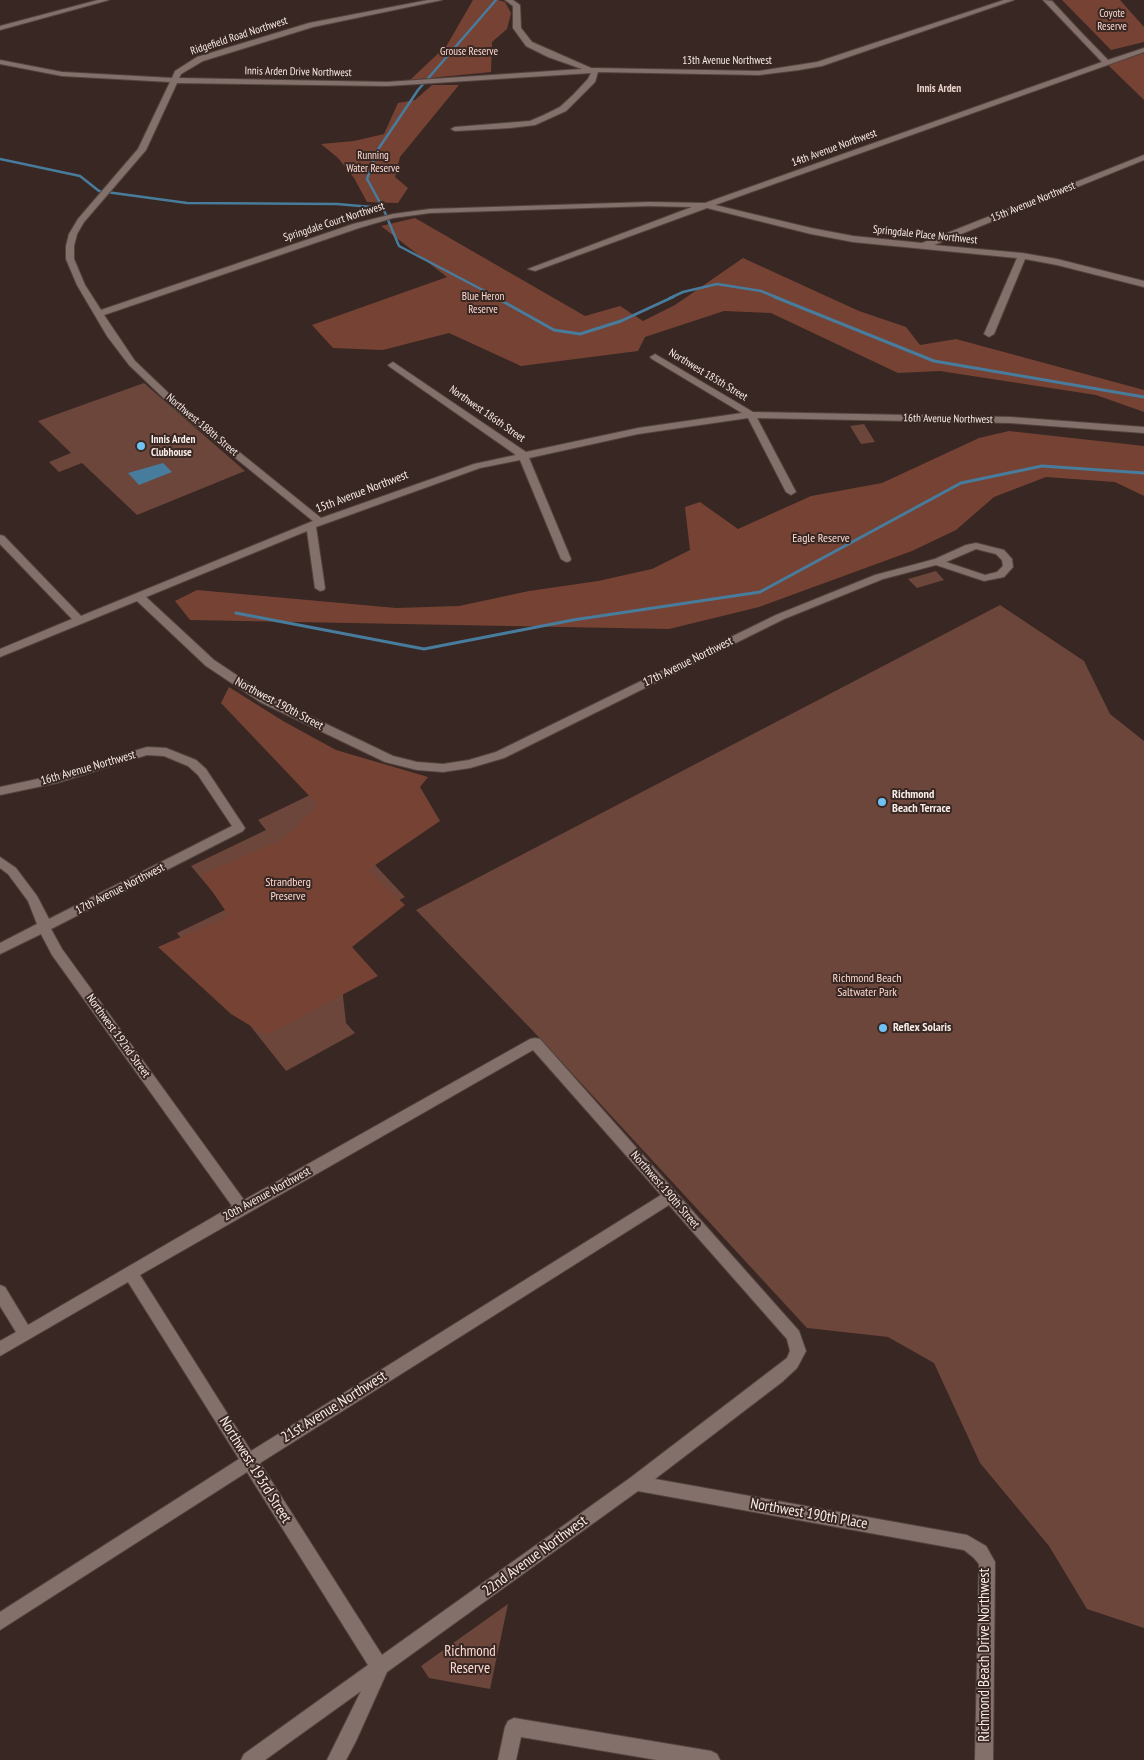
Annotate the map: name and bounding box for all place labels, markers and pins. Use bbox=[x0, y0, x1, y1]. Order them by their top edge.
place label: Innis Arden Clubhouse bbox=[151, 433, 195, 459]
marker: Innis Arden Clubhouse bbox=[135, 440, 147, 452]
place label: Richmond Beach Terrace bbox=[892, 788, 951, 816]
marker: Richmond Beach Terrace bbox=[876, 796, 888, 808]
place label: Reflex Solaris bbox=[893, 1021, 951, 1035]
marker: Reflex Solaris bbox=[877, 1022, 889, 1034]

